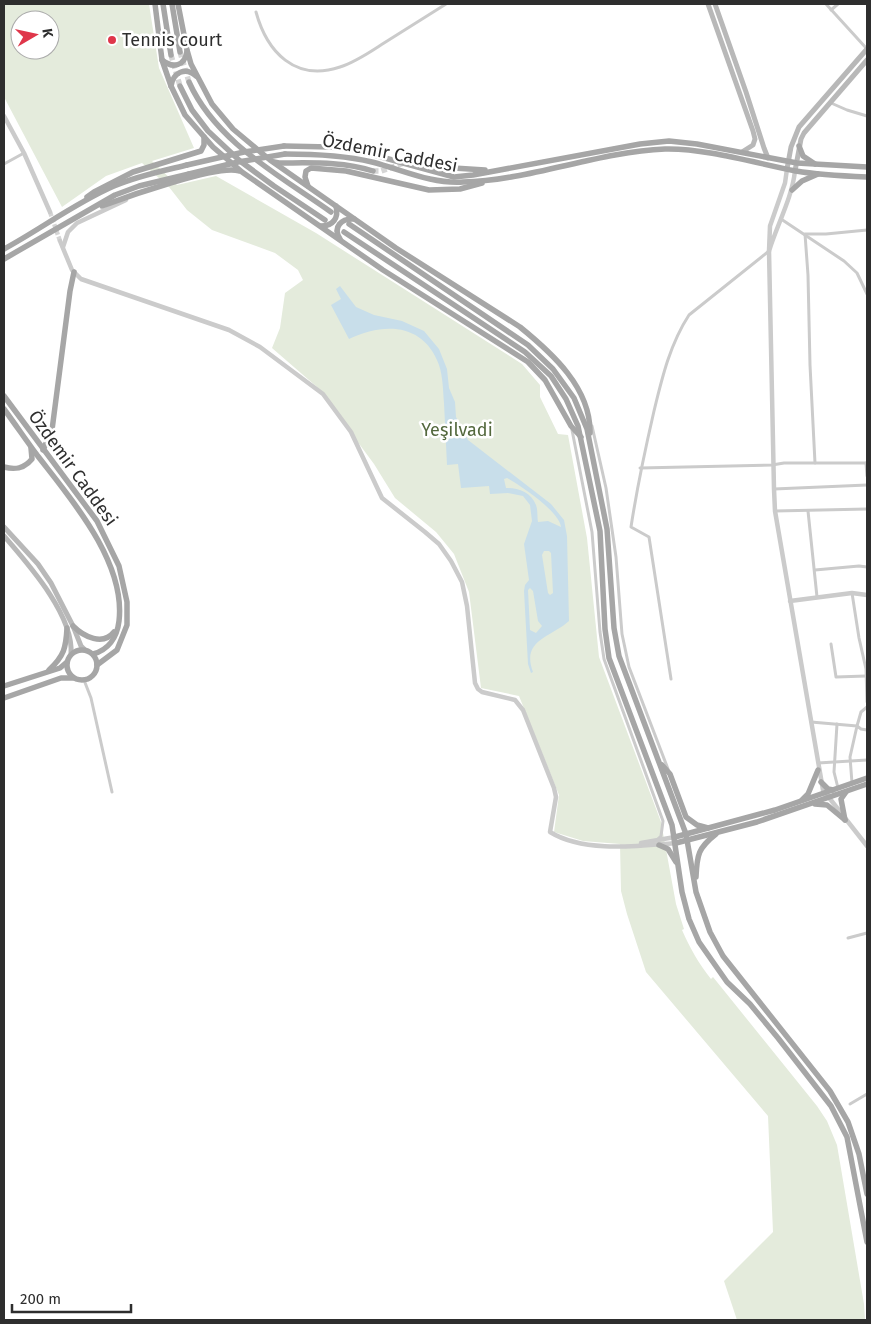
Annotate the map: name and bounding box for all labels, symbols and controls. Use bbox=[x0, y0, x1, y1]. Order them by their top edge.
north arrow bbox=[10, 10, 60, 60]
text: K bbox=[38, 27, 57, 40]
place label: Tennis court bbox=[122, 29, 223, 51]
marker: Tennis court bbox=[106, 34, 118, 46]
street label: Özdemir Caddesi bbox=[320, 129, 460, 177]
street label: Özdemir Caddesi bbox=[24, 406, 122, 530]
park label: Yeşilvadi bbox=[421, 419, 493, 441]
scale bar bbox=[12, 1282, 131, 1314]
text: 200 m bbox=[20, 1290, 61, 1308]

